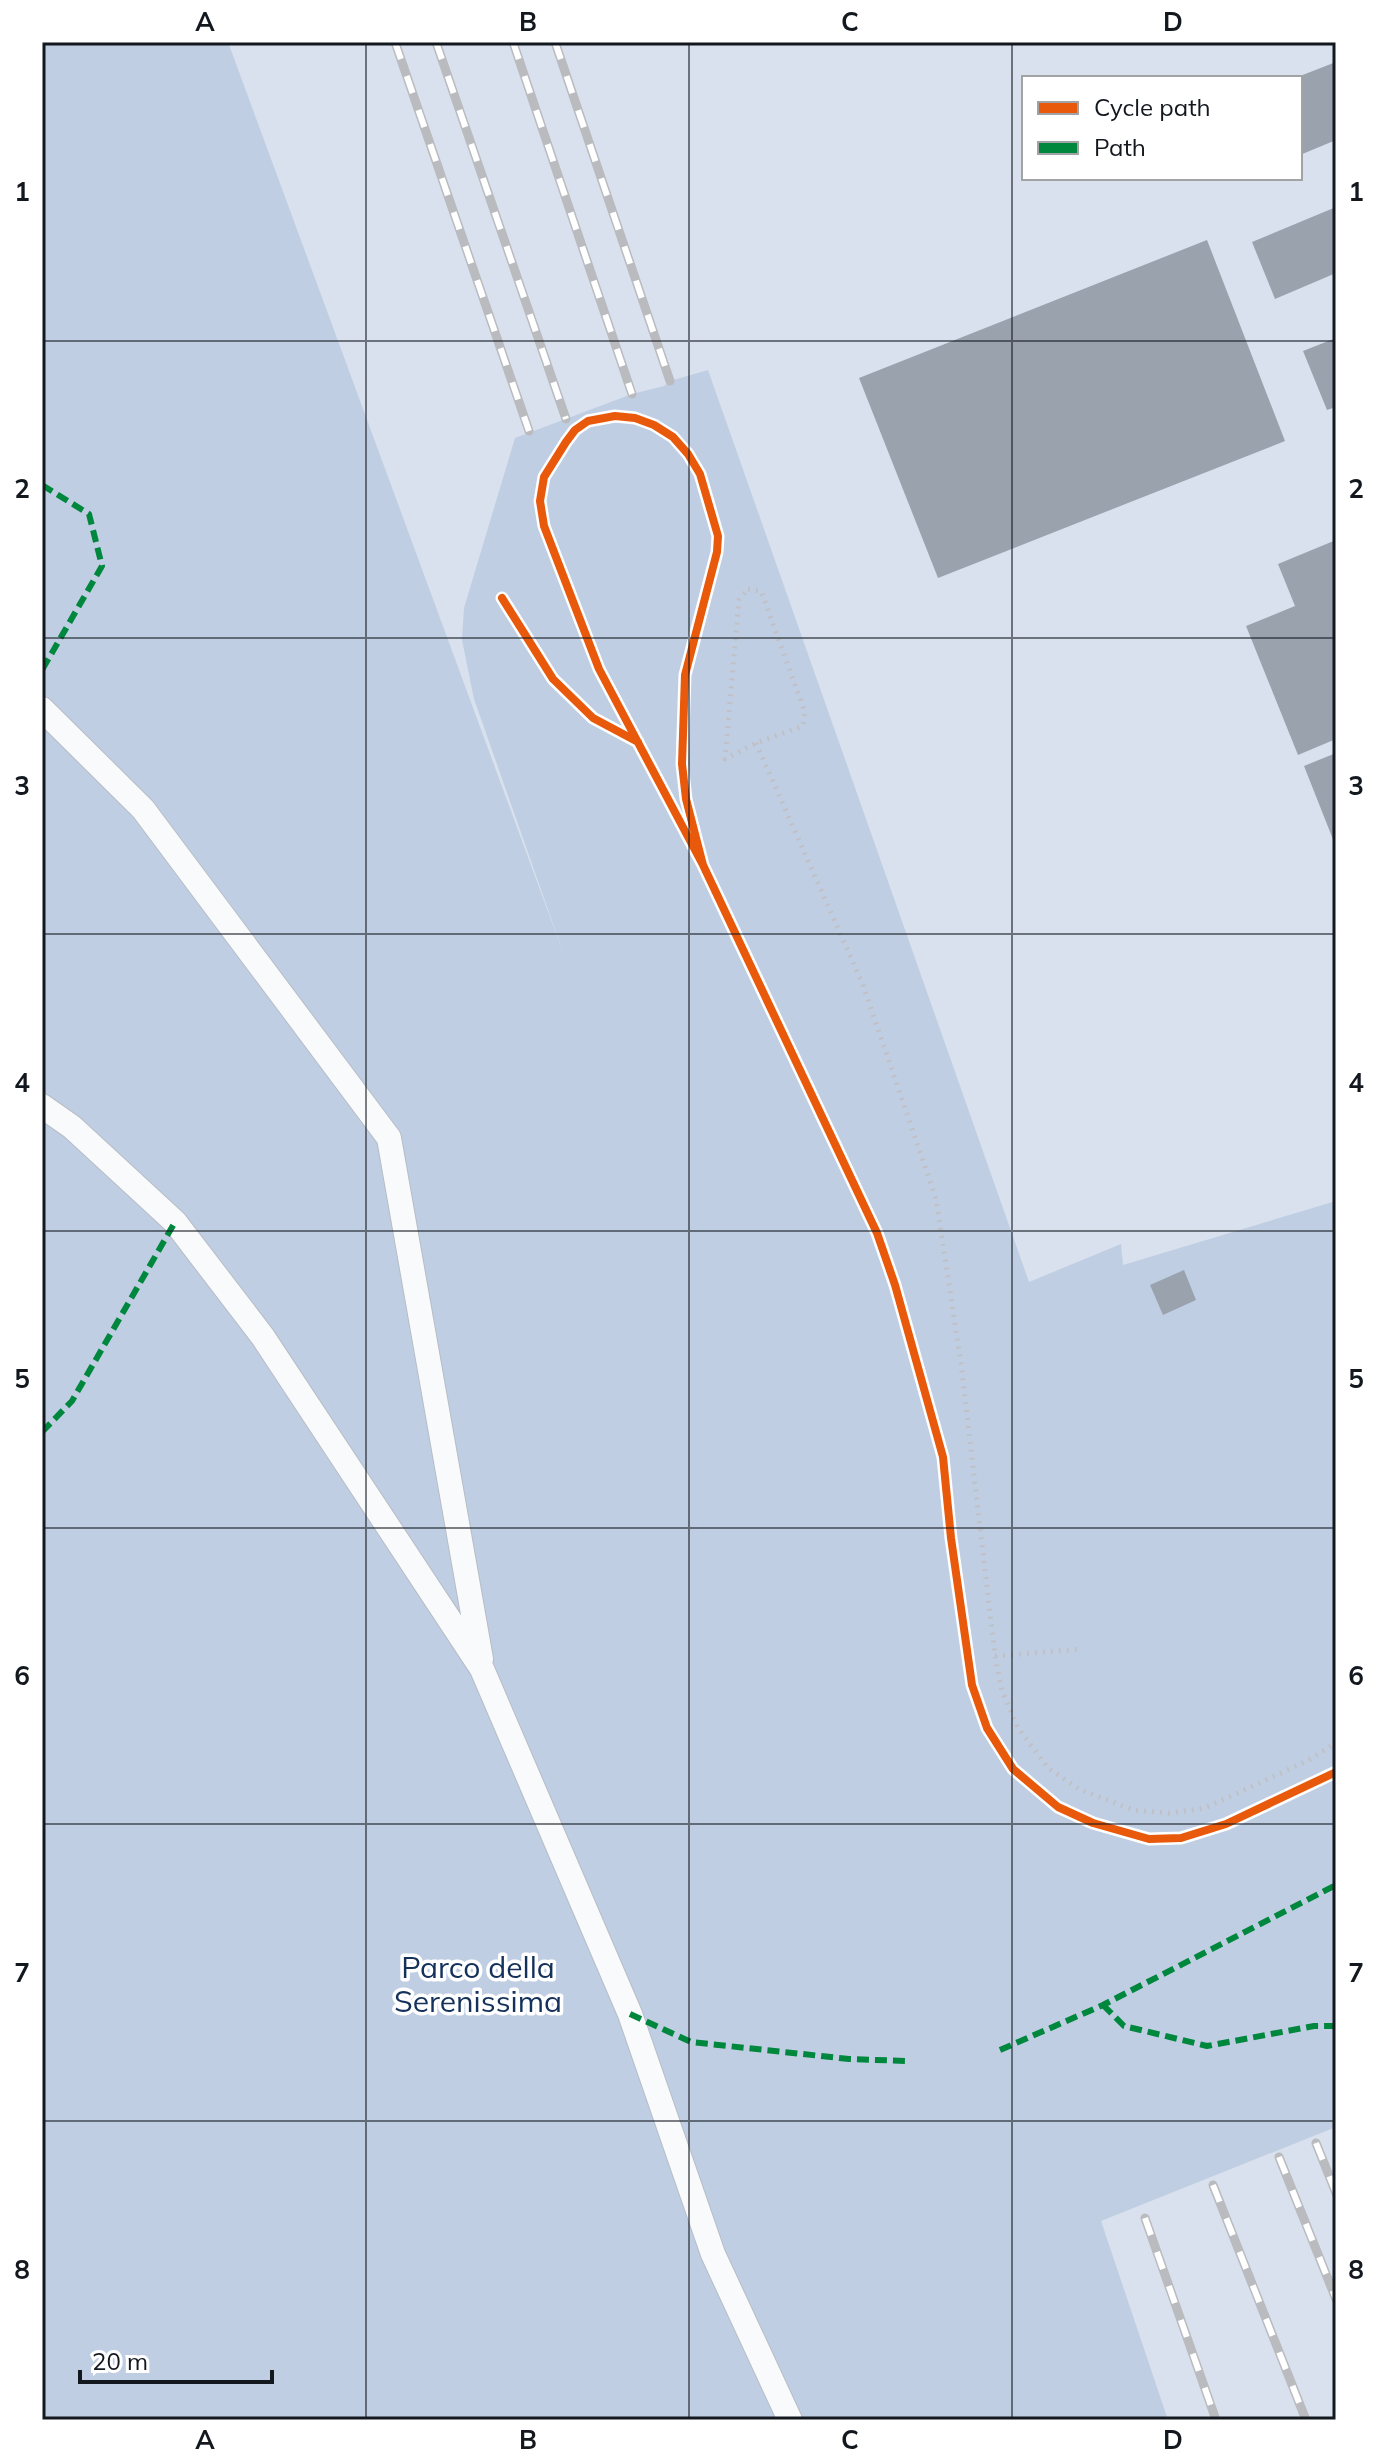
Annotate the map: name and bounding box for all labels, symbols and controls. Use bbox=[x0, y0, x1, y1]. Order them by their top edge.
text: A bbox=[195, 5, 215, 38]
text: B bbox=[519, 5, 537, 38]
text: C bbox=[841, 5, 859, 38]
text: D bbox=[1163, 5, 1183, 38]
legend bbox=[1022, 76, 1302, 180]
text: Cycle path bbox=[1094, 92, 1211, 122]
text: Path bbox=[1094, 132, 1146, 162]
text: 1 bbox=[14, 175, 30, 208]
text: 1 bbox=[1348, 175, 1364, 208]
text: 2 bbox=[14, 472, 30, 505]
text: 2 bbox=[1348, 472, 1364, 505]
text: 3 bbox=[14, 769, 30, 802]
text: 3 bbox=[1348, 769, 1364, 802]
text: 4 bbox=[14, 1066, 30, 1099]
text: 4 bbox=[1348, 1066, 1364, 1099]
text: 5 bbox=[14, 1362, 30, 1395]
text: 5 bbox=[1348, 1362, 1364, 1395]
text: 6 bbox=[14, 1659, 30, 1692]
text: 6 bbox=[1348, 1659, 1364, 1692]
park label: Parco della Serenissima bbox=[394, 1948, 562, 2020]
text: 7 bbox=[14, 1956, 30, 1989]
text: 7 bbox=[1348, 1956, 1364, 1989]
text: 8 bbox=[14, 2253, 30, 2286]
text: 8 bbox=[1348, 2253, 1364, 2286]
scale bar bbox=[80, 2334, 272, 2384]
text: 20 m bbox=[92, 2346, 148, 2376]
text: A bbox=[195, 2423, 215, 2456]
text: B bbox=[519, 2423, 537, 2456]
text: C bbox=[841, 2423, 859, 2456]
text: D bbox=[1163, 2423, 1183, 2456]

